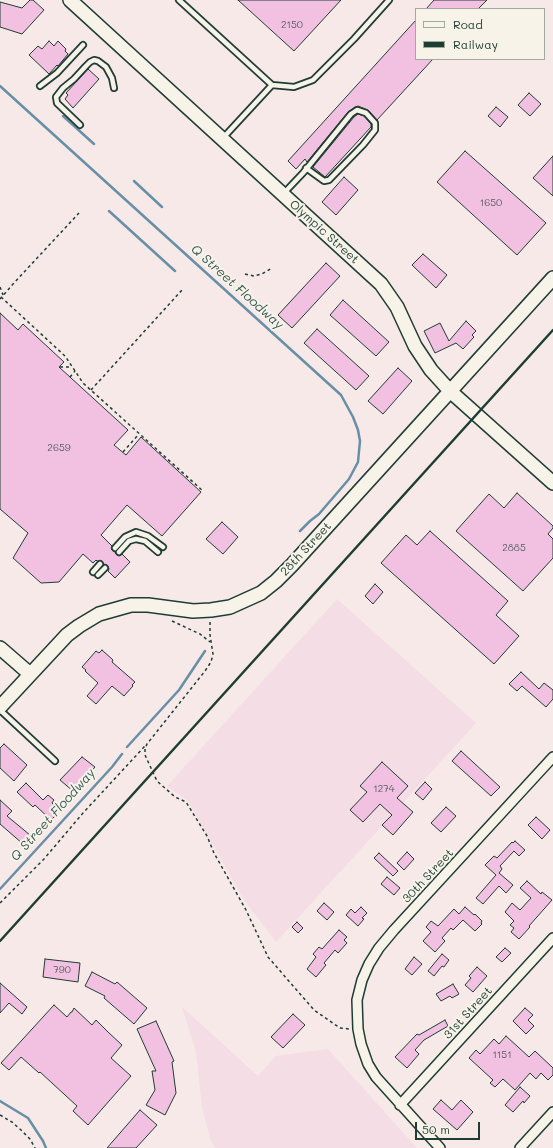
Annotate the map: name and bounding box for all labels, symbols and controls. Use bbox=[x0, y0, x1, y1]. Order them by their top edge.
legend bbox=[415, 8, 545, 60]
text: Road bbox=[453, 16, 483, 32]
house number: 2150 bbox=[281, 19, 303, 31]
text: Railway bbox=[453, 36, 498, 52]
street label: Olympic Street bbox=[286, 197, 362, 267]
house number: 1650 bbox=[480, 197, 502, 209]
water label: Q Street Floodway bbox=[188, 241, 286, 333]
house number: 2659 bbox=[47, 442, 71, 454]
street label: 28th Street bbox=[278, 519, 334, 579]
house number: 2885 bbox=[502, 542, 526, 554]
water label: Q Street Floodway bbox=[7, 766, 99, 864]
house number: 1274 bbox=[373, 783, 395, 795]
street label: 30th Street bbox=[399, 846, 457, 906]
house number: 790 bbox=[53, 964, 71, 976]
street label: 31st Street bbox=[441, 984, 495, 1042]
house number: 1151 bbox=[492, 1049, 512, 1061]
scale bar bbox=[417, 1114, 482, 1140]
text: 50 m bbox=[422, 1121, 450, 1137]

